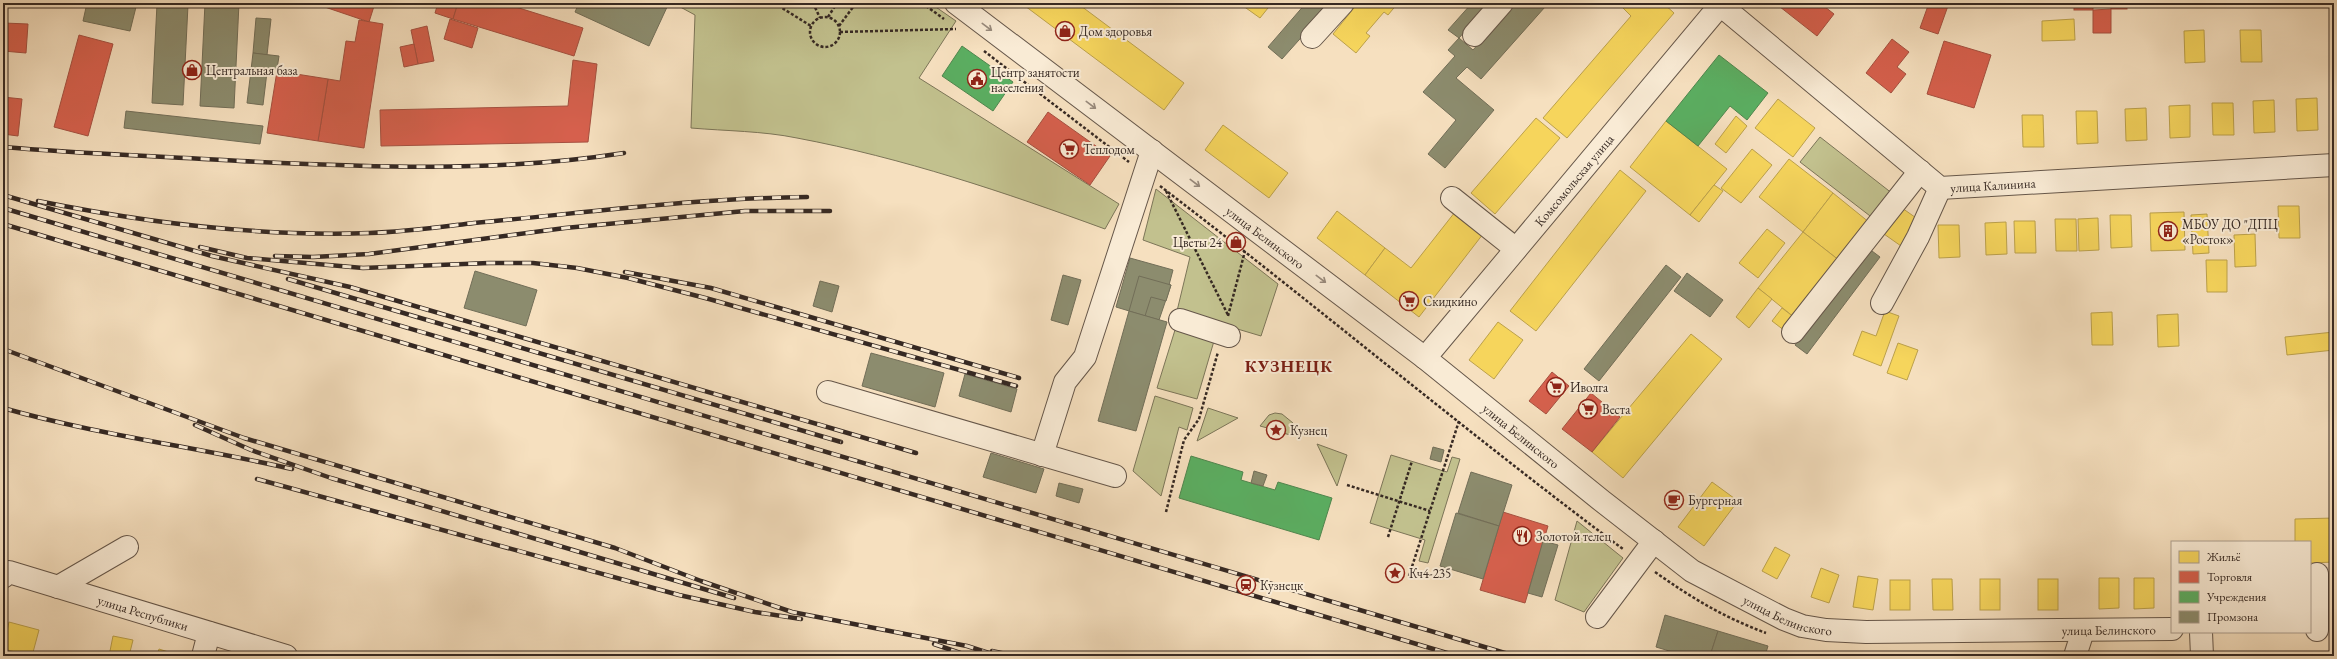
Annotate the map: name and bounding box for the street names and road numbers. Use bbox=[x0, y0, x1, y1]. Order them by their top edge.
street label: Комсомольская улица bbox=[1530, 130, 1618, 230]
street label: улица Калинина bbox=[1950, 174, 2037, 196]
street label: улица Белинского bbox=[1223, 202, 1308, 272]
street label: улица Белинского bbox=[1479, 400, 1563, 472]
street label: улица Республики bbox=[96, 591, 191, 634]
street label: улица Белинского bbox=[1740, 591, 1832, 639]
street label: улица Белинского bbox=[2062, 621, 2156, 639]

